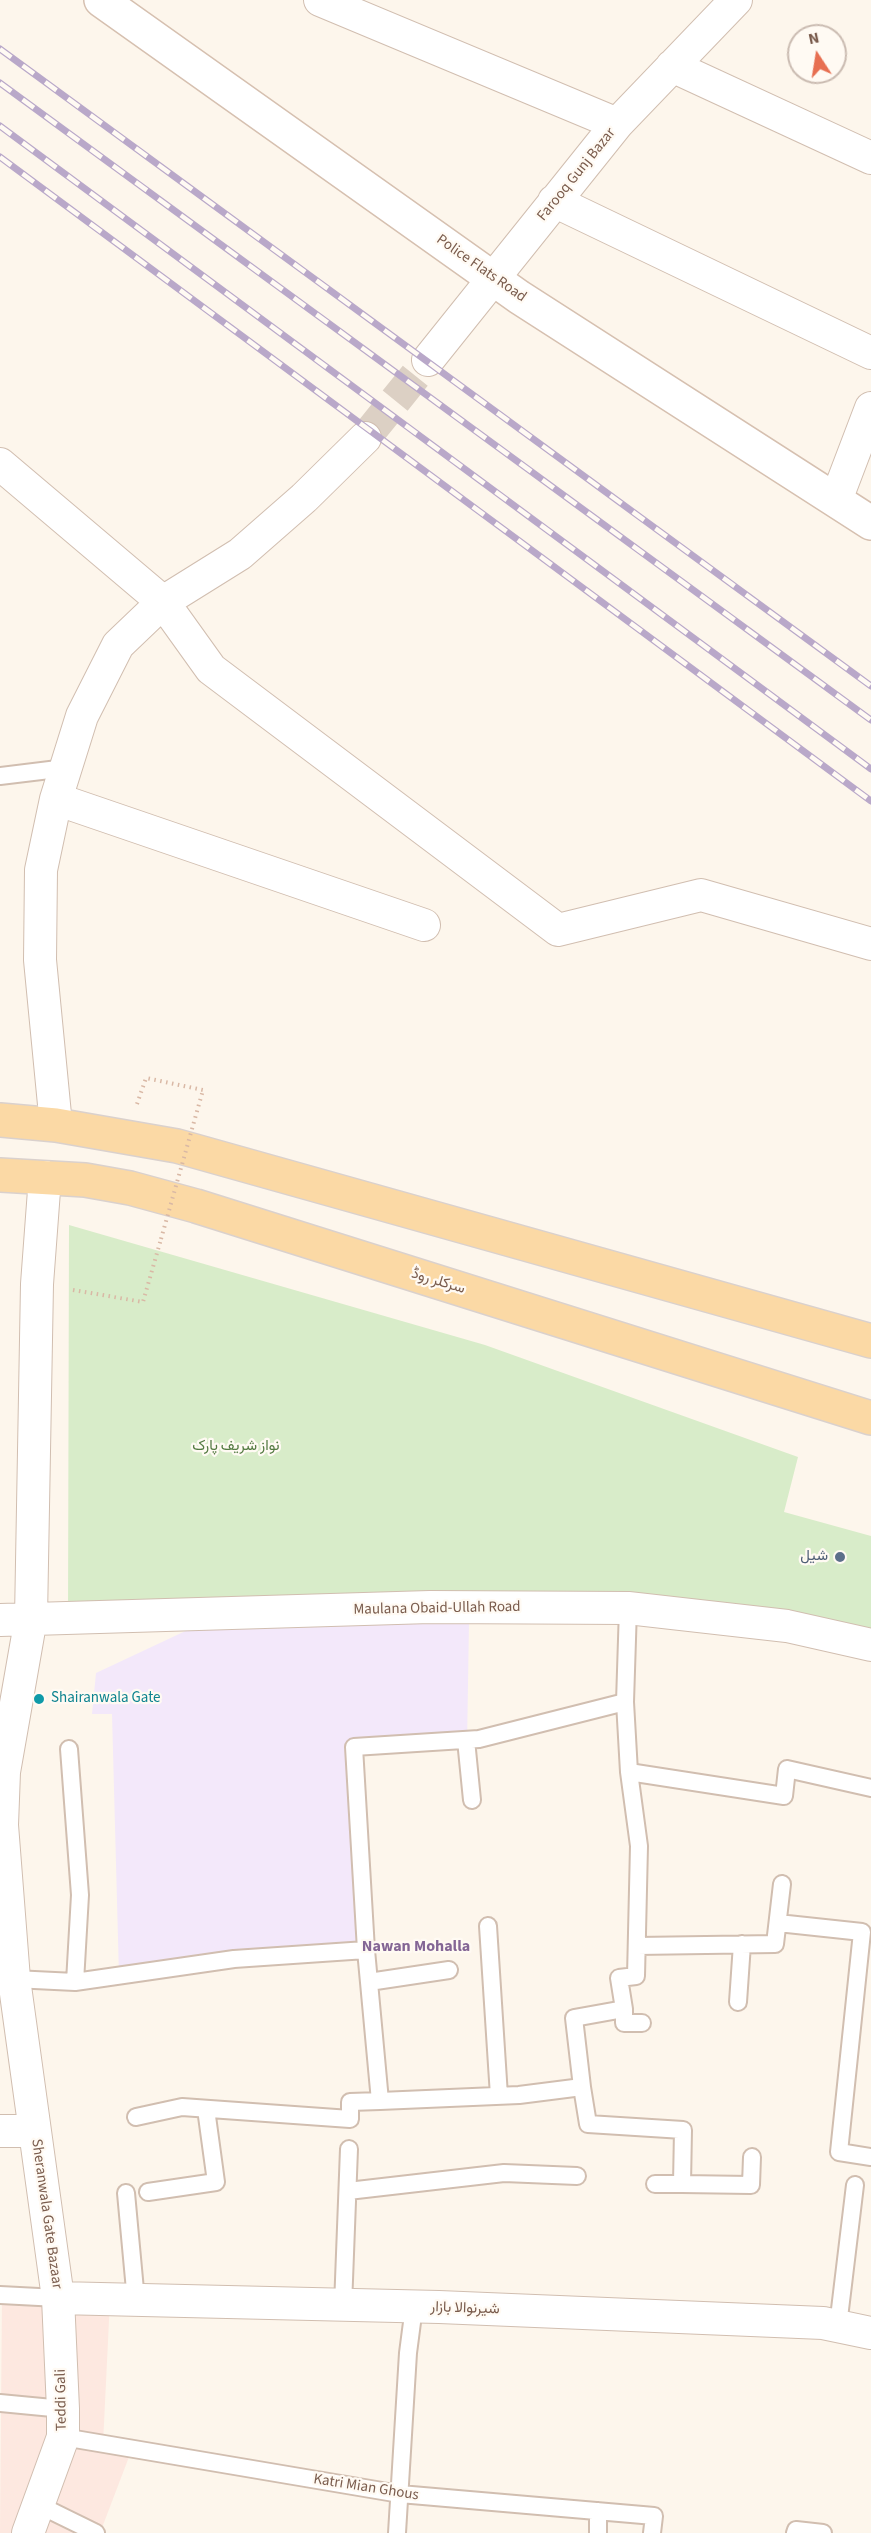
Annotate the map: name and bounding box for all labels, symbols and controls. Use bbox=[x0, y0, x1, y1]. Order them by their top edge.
north arrow bbox=[787, 24, 847, 84]
text: N bbox=[806, 26, 821, 50]
street label: Farooq Gunj Bazar bbox=[534, 125, 620, 225]
street label: Police Flats Road bbox=[433, 231, 529, 307]
street label: سرکلر روڈ bbox=[409, 1265, 467, 1299]
park label: نواز شریف پارک bbox=[192, 1438, 280, 1456]
place label: شیل bbox=[800, 1548, 828, 1566]
marker: شیل bbox=[833, 1550, 847, 1564]
street label: Maulana Obaid-Ullah Road bbox=[353, 1599, 521, 1619]
place label: Shairanwala Gate bbox=[51, 1690, 161, 1708]
marker: Shairanwala Gate bbox=[32, 1692, 46, 1706]
district label: Nawan Mohalla bbox=[362, 1937, 470, 1957]
street label: Sheranwala Gate Bazaar bbox=[27, 2138, 65, 2290]
street label: شیرنوالا بازار bbox=[430, 2299, 500, 2319]
street label: Teddi Gali bbox=[52, 2369, 72, 2431]
street label: Katri Mian Ghous bbox=[312, 2471, 420, 2505]

